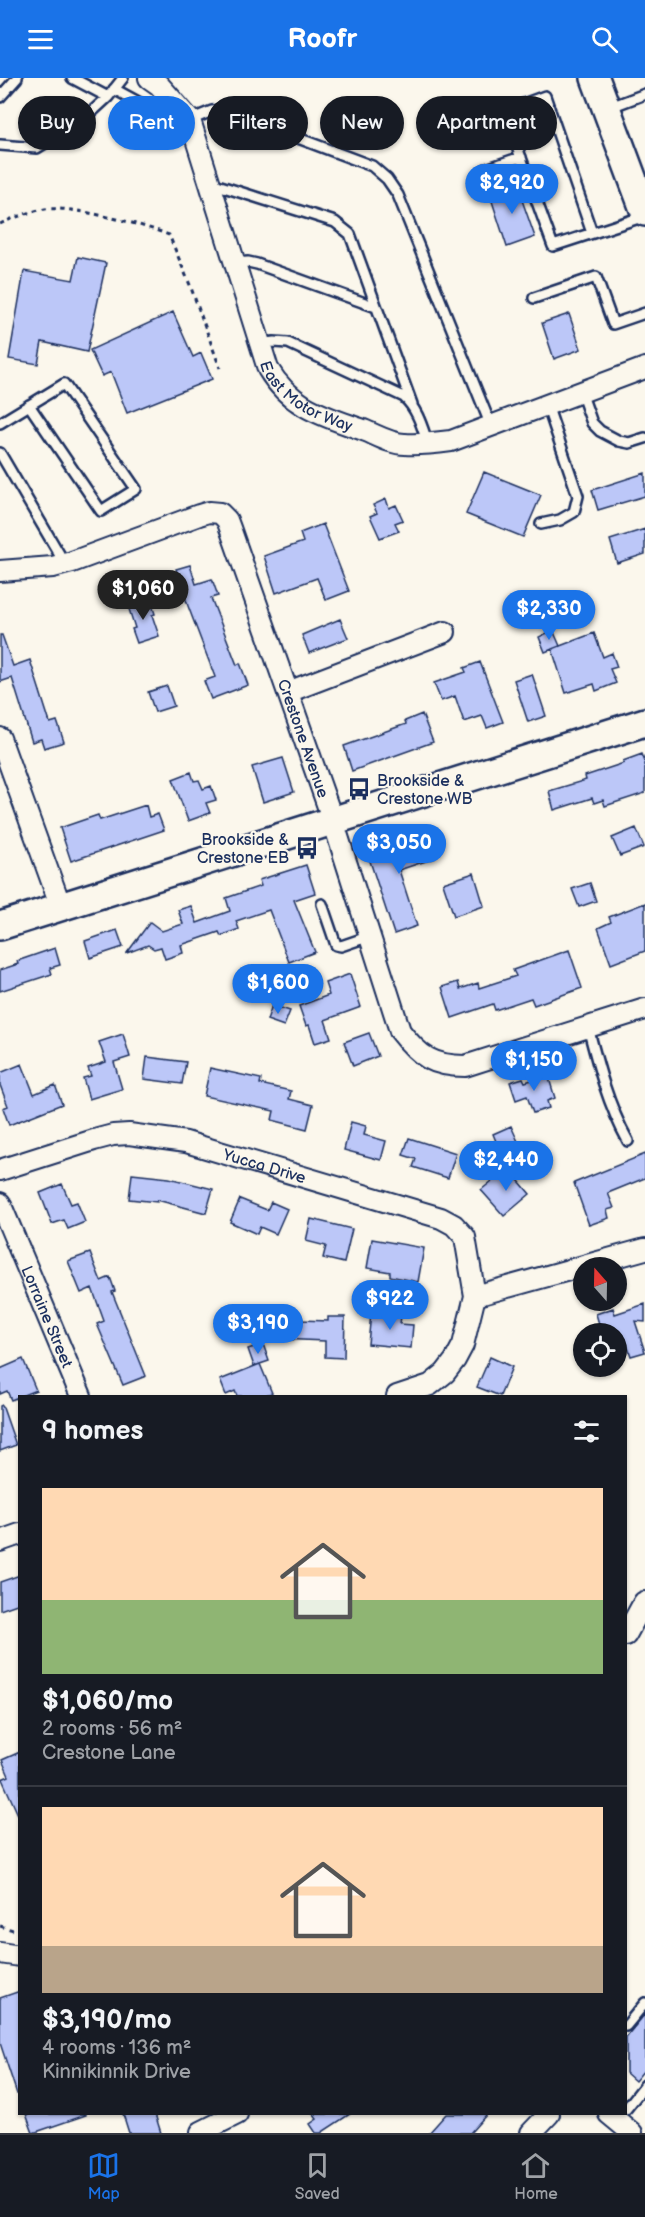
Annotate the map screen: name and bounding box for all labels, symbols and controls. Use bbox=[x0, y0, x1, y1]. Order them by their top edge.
icon: menu bbox=[24, 23, 57, 56]
text: Roofr bbox=[288, 23, 357, 55]
icon: search bbox=[588, 23, 621, 56]
chip: Buy bbox=[18, 96, 96, 150]
chip: Rent bbox=[108, 96, 195, 150]
chip: Filters bbox=[207, 96, 308, 150]
chip: New bbox=[320, 96, 404, 150]
chip: Apartment bbox=[416, 96, 557, 150]
pin: $2,920 bbox=[463, 164, 561, 215]
text: $2,920 bbox=[479, 171, 545, 195]
street label: East Motor Way bbox=[255, 359, 356, 437]
pin: $1,060 bbox=[94, 570, 192, 621]
text: $1,060 bbox=[111, 577, 175, 601]
pin: $2,330 bbox=[500, 590, 598, 641]
text: $2,330 bbox=[516, 597, 582, 621]
street label: Crestone Avenue bbox=[273, 677, 332, 801]
place label: Brookside & Crestone WB bbox=[377, 772, 473, 809]
bus stop icon: Brookside & Crestone WB bbox=[346, 776, 372, 802]
pin: $3,050 bbox=[350, 824, 448, 875]
place label: Brookside & Crestone EB bbox=[197, 831, 289, 868]
text: $3,050 bbox=[366, 831, 432, 855]
bus stop icon: Brookside & Crestone EB bbox=[294, 835, 320, 861]
pin: $1,600 bbox=[229, 964, 327, 1015]
text: $1,600 bbox=[246, 971, 310, 995]
pin: $1,150 bbox=[485, 1041, 583, 1092]
text: $1,150 bbox=[505, 1048, 563, 1072]
pin: $2,440 bbox=[457, 1141, 555, 1192]
street label: Yucca Drive bbox=[220, 1145, 308, 1188]
text: $2,440 bbox=[473, 1148, 539, 1172]
north arrow bbox=[573, 1257, 627, 1311]
map controls bbox=[573, 1257, 627, 1377]
street label: Lorraine Street bbox=[16, 1263, 76, 1371]
pin: $922 bbox=[354, 1280, 426, 1331]
text: $922 bbox=[366, 1287, 414, 1311]
pin: $3,190 bbox=[209, 1304, 307, 1355]
text: $3,190 bbox=[227, 1311, 289, 1335]
button: locate bbox=[573, 1323, 627, 1377]
icon: filters bbox=[570, 1415, 603, 1448]
text: 9 homes bbox=[42, 1416, 143, 1447]
icon: home bbox=[269, 1527, 377, 1635]
text: $1,060/mo bbox=[42, 1686, 173, 1717]
text: 2 rooms · 56 m² bbox=[42, 1717, 182, 1741]
text: Crestone Lane bbox=[42, 1741, 176, 1765]
icon: home bbox=[269, 1846, 377, 1954]
text: $3,190/mo bbox=[42, 2005, 172, 2036]
text: 4 rooms · 136 m² bbox=[42, 2036, 191, 2060]
text: Kinnikinnik Drive bbox=[42, 2060, 191, 2084]
tab: Map bbox=[87, 2149, 120, 2204]
tab: Saved bbox=[295, 2149, 340, 2204]
tab: Home bbox=[514, 2149, 558, 2204]

